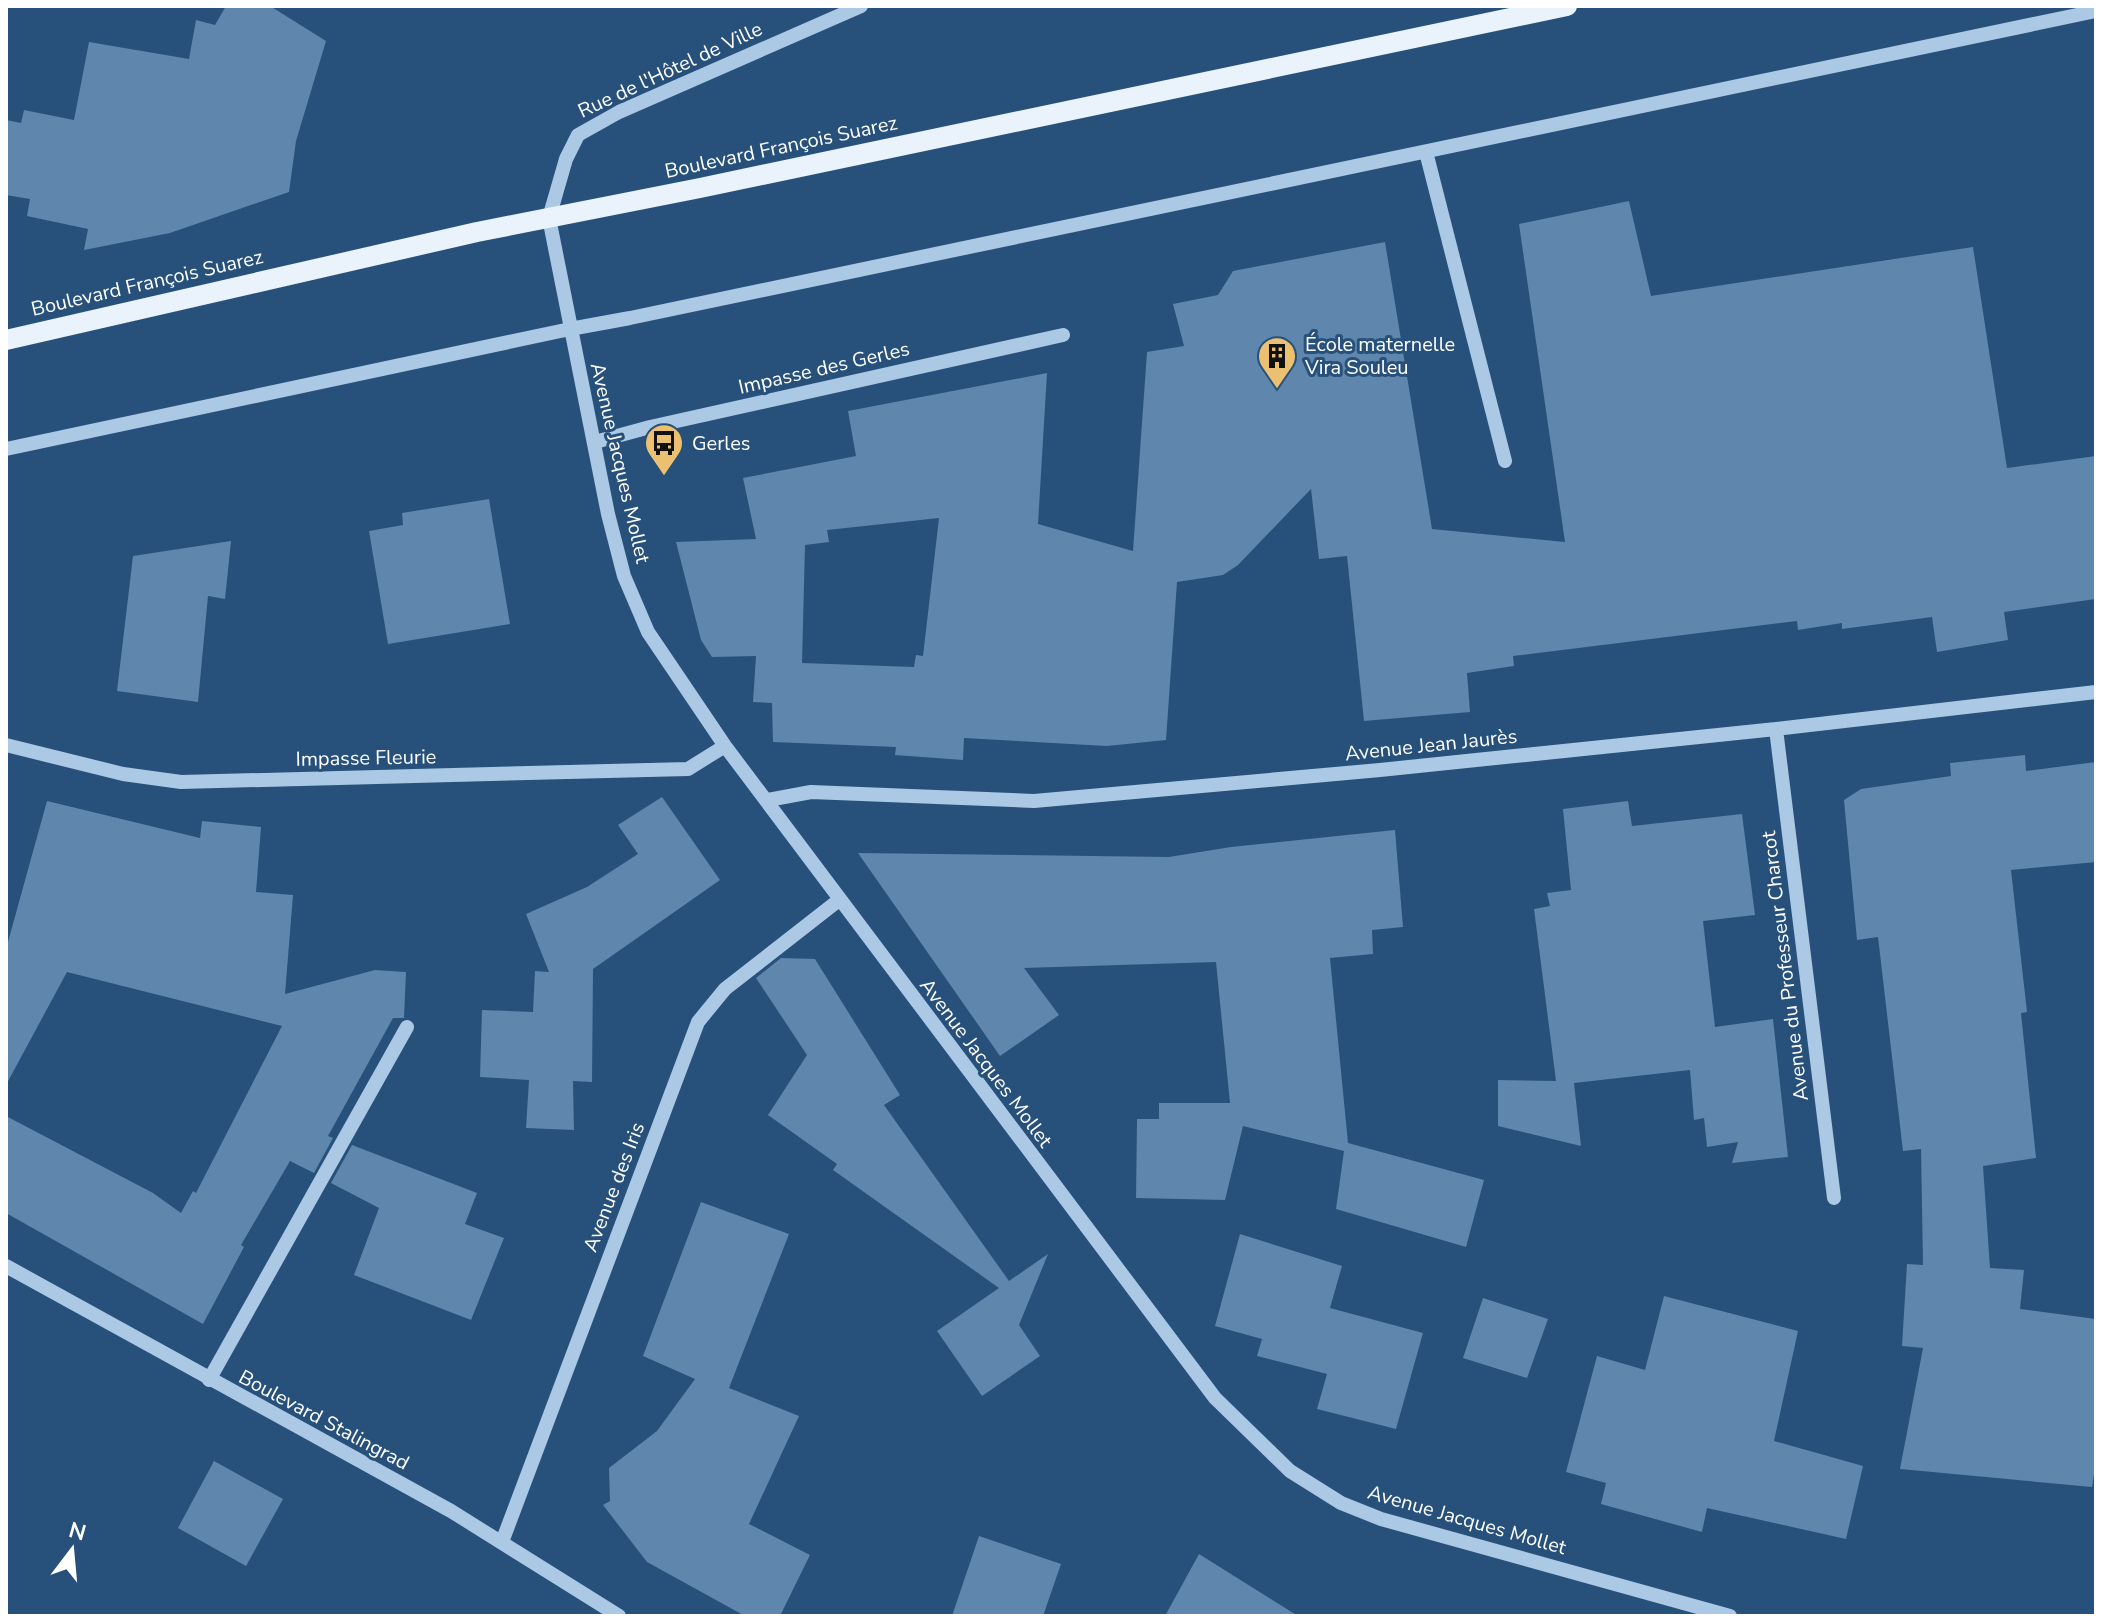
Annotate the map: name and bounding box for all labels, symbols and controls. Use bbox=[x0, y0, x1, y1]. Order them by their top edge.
street label: Rue de l'Hôtel de Ville bbox=[573, 15, 767, 125]
street label: Boulevard François Suarez bbox=[662, 109, 900, 185]
street label: Boulevard François Suarez bbox=[28, 243, 266, 323]
place label: École maternelle Vira Souleu bbox=[1304, 331, 1455, 381]
street label: Impasse des Gerles bbox=[736, 335, 912, 401]
building icon: École maternelle Vira Souleu bbox=[1256, 335, 1298, 390]
street label: Avenue Jacques Mollet bbox=[584, 360, 656, 567]
bus stop icon: Gerles bbox=[643, 422, 685, 477]
place label: Gerles bbox=[692, 430, 750, 457]
street label: Avenue Jean Jaurès bbox=[1344, 723, 1518, 767]
street label: Impasse Fleurie bbox=[295, 743, 437, 773]
street label: Avenue du Professeur Charcot bbox=[1755, 829, 1815, 1102]
street label: Avenue Jacques Mollet bbox=[913, 973, 1059, 1154]
street label: Avenue des Iris bbox=[577, 1118, 651, 1256]
street label: Boulevard Stalingrad bbox=[234, 1364, 414, 1476]
street label: Avenue Jacques Mollet bbox=[1365, 1479, 1570, 1562]
north arrow bbox=[32, 1510, 112, 1590]
text: N bbox=[65, 1515, 89, 1548]

